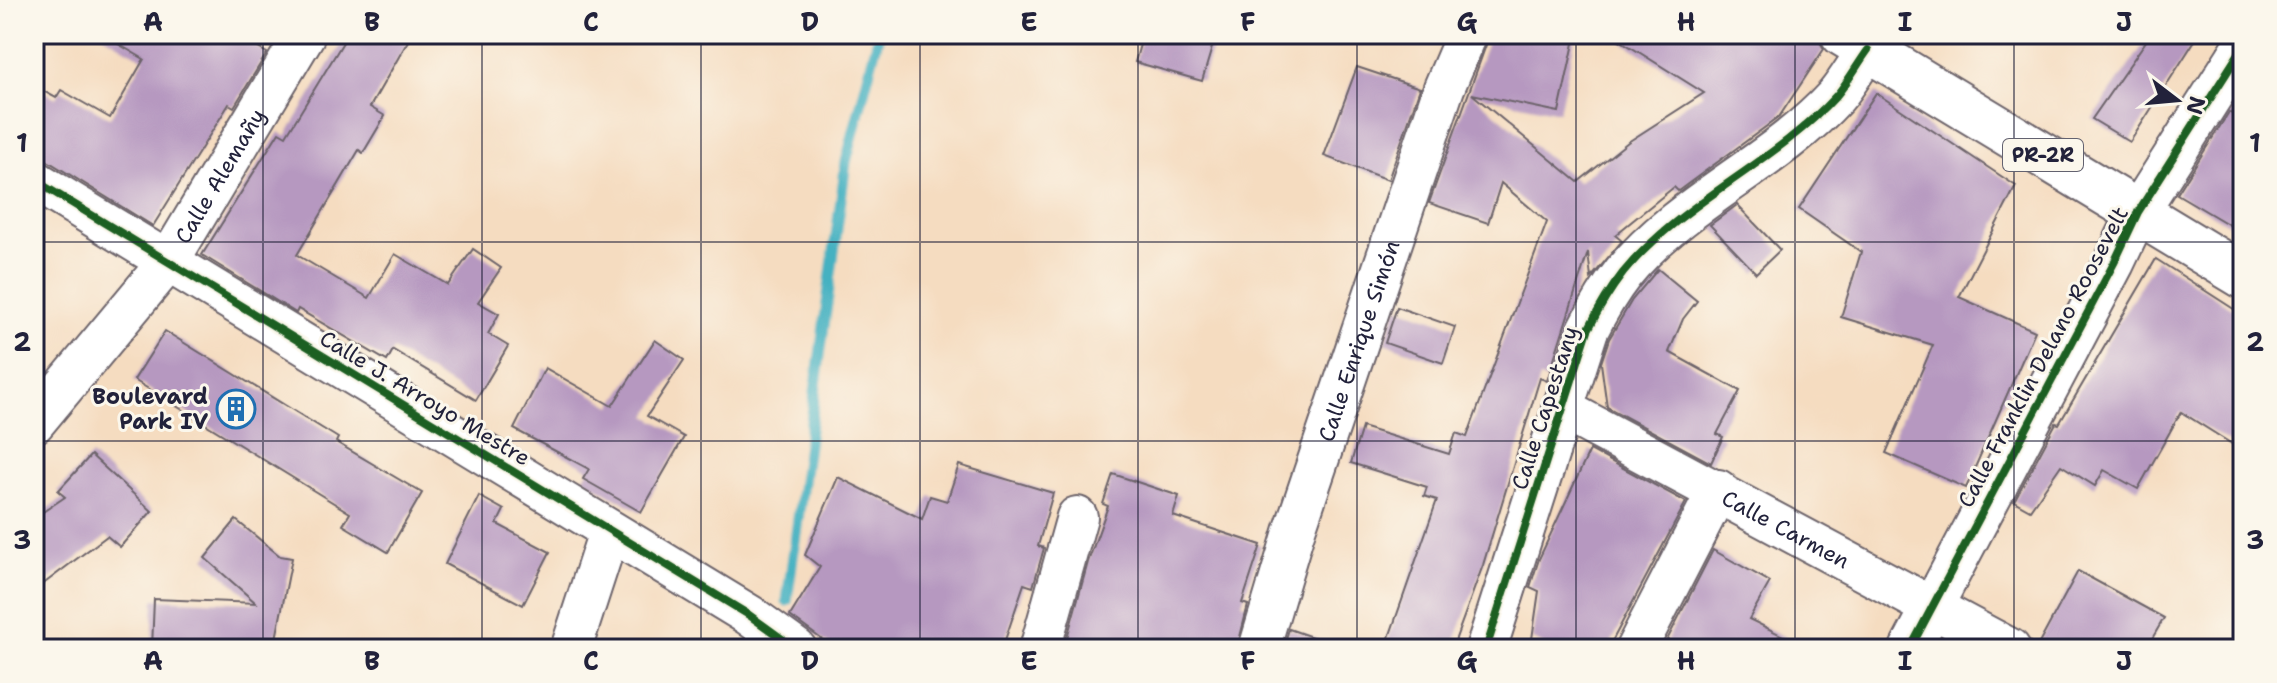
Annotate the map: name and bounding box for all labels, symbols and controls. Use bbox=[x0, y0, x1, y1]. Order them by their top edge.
text: A bbox=[143, 4, 163, 39]
text: B bbox=[364, 4, 380, 39]
text: C bbox=[583, 4, 599, 39]
text: D bbox=[801, 4, 819, 39]
text: E bbox=[1020, 4, 1038, 39]
text: F bbox=[1240, 4, 1256, 39]
text: G bbox=[1457, 4, 1478, 39]
text: H bbox=[1677, 4, 1695, 39]
text: I bbox=[1898, 4, 1912, 39]
text: J bbox=[2116, 4, 2132, 39]
north arrow bbox=[2137, 60, 2217, 140]
text: N bbox=[2179, 93, 2212, 118]
street label: Calle Alemañy bbox=[168, 103, 272, 249]
text: 1 bbox=[16, 125, 28, 160]
text: 1 bbox=[2249, 125, 2261, 160]
road number: PR-2R bbox=[2003, 139, 2083, 171]
street label: Calle Franklin Delano Roosevelt bbox=[1951, 201, 2135, 513]
street label: Calle Enrique Simón bbox=[1311, 236, 1406, 445]
street label: Calle Capestany bbox=[1505, 323, 1585, 493]
text: 2 bbox=[13, 324, 31, 359]
street label: Calle J. Arroyo Mestre bbox=[314, 324, 536, 472]
text: 2 bbox=[2246, 324, 2264, 359]
place label: Boulevard Park IV bbox=[92, 382, 209, 436]
building icon: Boulevard Park IV bbox=[215, 388, 257, 430]
street label: Calle Carmen bbox=[1717, 483, 1855, 575]
text: 3 bbox=[13, 522, 31, 557]
text: 3 bbox=[2246, 522, 2264, 557]
text: A bbox=[143, 643, 163, 678]
text: B bbox=[364, 643, 380, 678]
text: C bbox=[583, 643, 599, 678]
text: D bbox=[801, 643, 819, 678]
text: E bbox=[1020, 643, 1038, 678]
text: F bbox=[1240, 643, 1256, 678]
text: G bbox=[1457, 643, 1478, 678]
text: H bbox=[1677, 643, 1695, 678]
text: I bbox=[1898, 643, 1912, 678]
text: J bbox=[2116, 643, 2132, 678]

